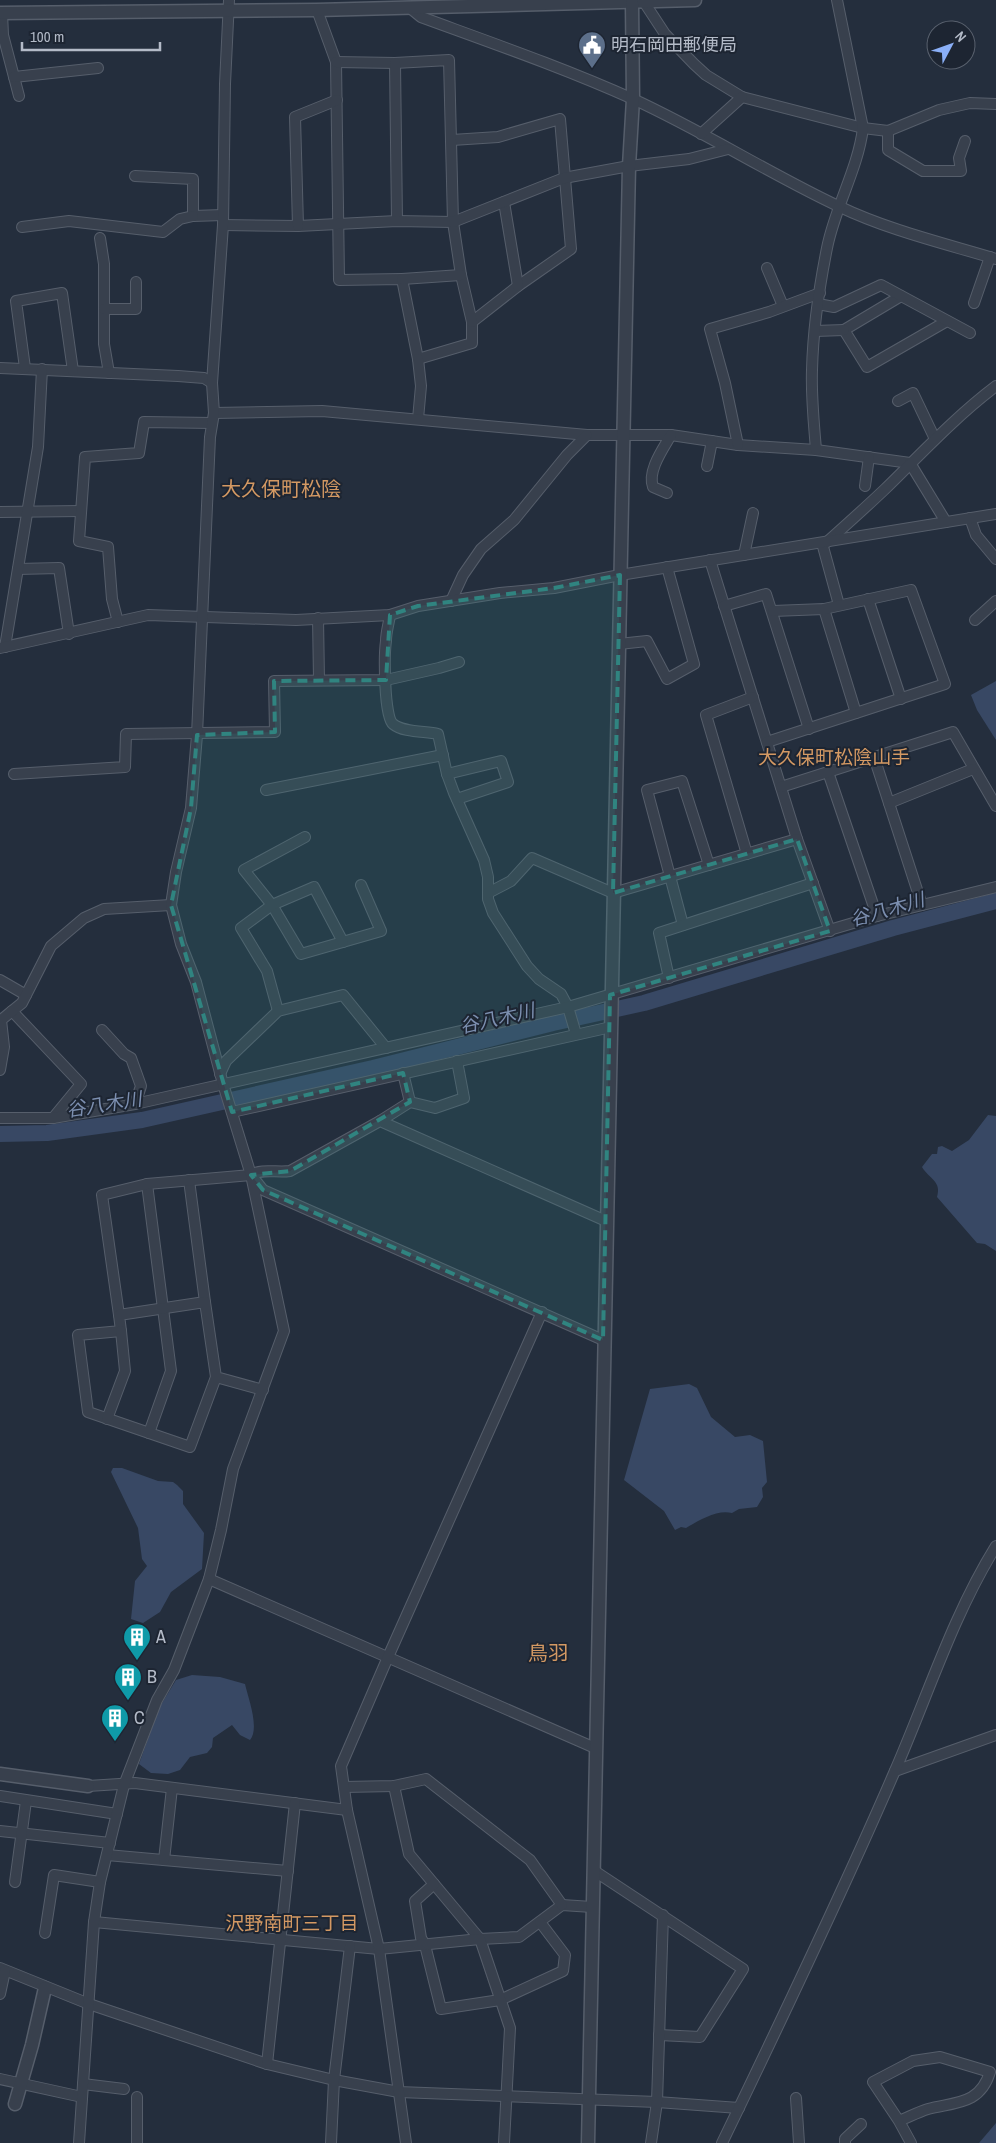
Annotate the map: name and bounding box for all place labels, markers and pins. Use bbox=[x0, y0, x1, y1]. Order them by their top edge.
public building icon: 明石岡田郵便局 bbox=[577, 30, 607, 69]
place label: 明石岡田郵便局 bbox=[611, 32, 737, 57]
building icon: A bbox=[122, 1622, 152, 1661]
place label: A bbox=[155, 1624, 166, 1649]
building icon: B bbox=[113, 1662, 143, 1701]
place label: B bbox=[147, 1664, 157, 1689]
building icon: C bbox=[100, 1703, 130, 1742]
place label: C bbox=[134, 1705, 145, 1730]

